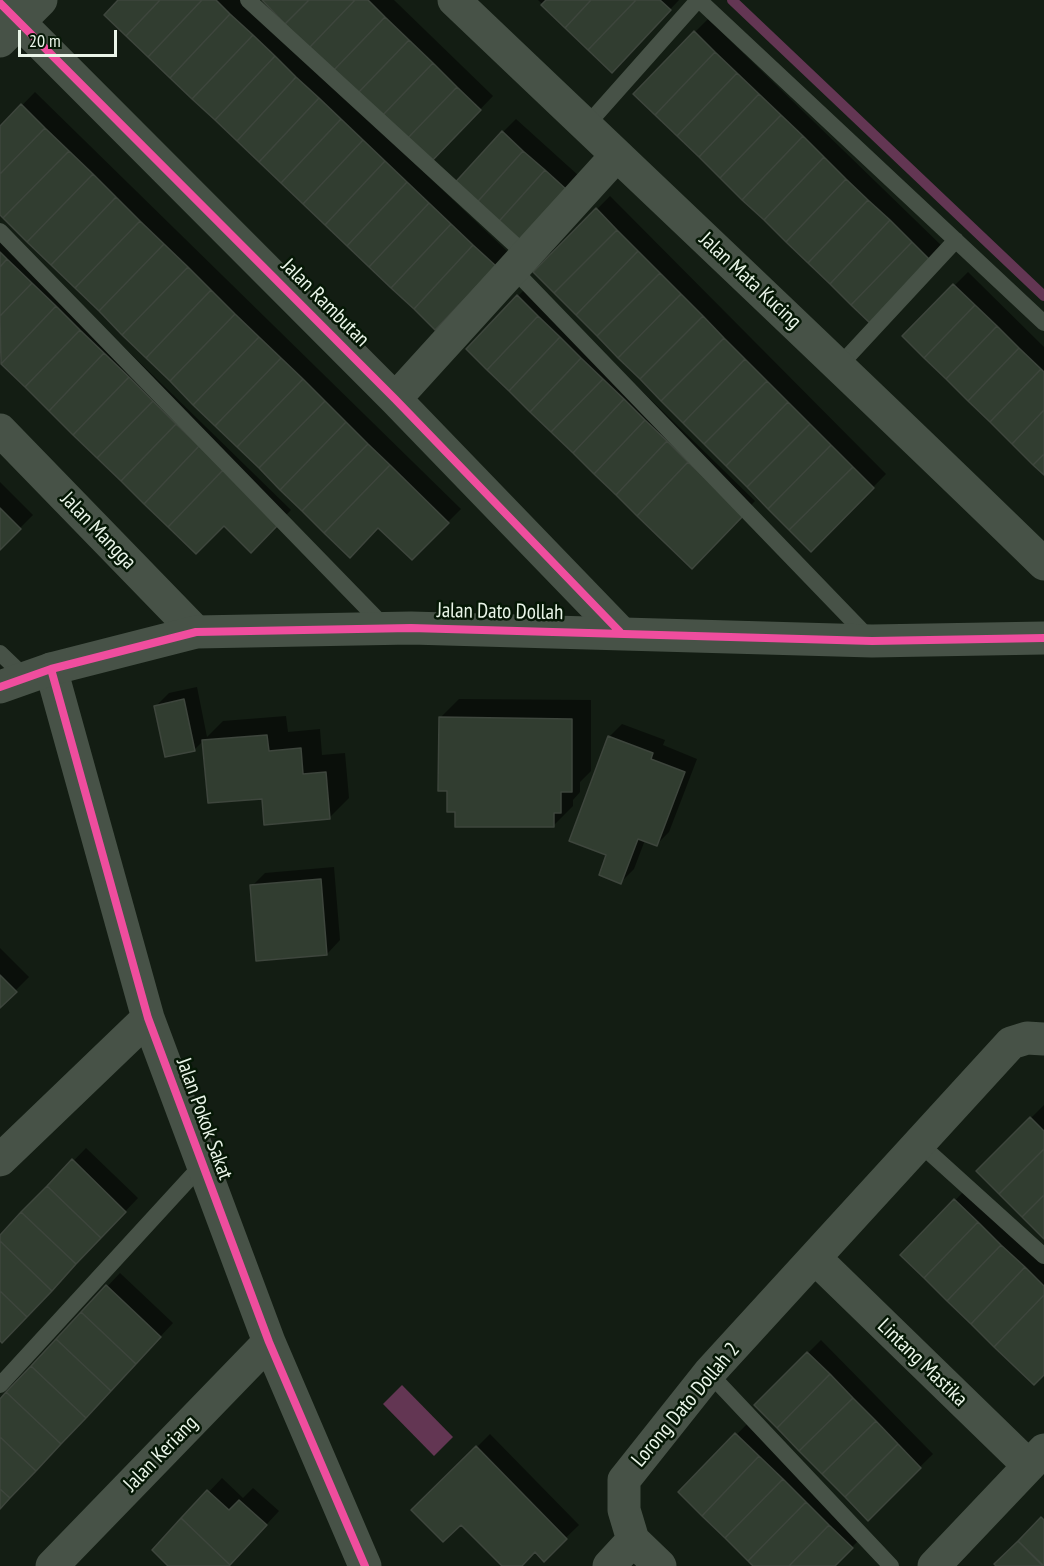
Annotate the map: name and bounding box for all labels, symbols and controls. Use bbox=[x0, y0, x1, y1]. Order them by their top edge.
scale bar bbox=[21, 18, 120, 56]
text: 20 m bbox=[29, 29, 61, 52]
street label: Jalan Mata Kucing bbox=[694, 227, 806, 335]
street label: Jalan Rambutan bbox=[276, 254, 374, 352]
street label: Jalan Mangga bbox=[55, 487, 141, 575]
street label: Jalan Dato Dollah bbox=[437, 598, 563, 626]
street label: Jalan Pokok Sakat bbox=[170, 1055, 238, 1183]
street label: Lintang Mastika bbox=[872, 1314, 972, 1412]
street label: Lorong Dato Dollah 2 bbox=[627, 1338, 745, 1472]
street label: Jalan Keriang bbox=[119, 1411, 203, 1497]

